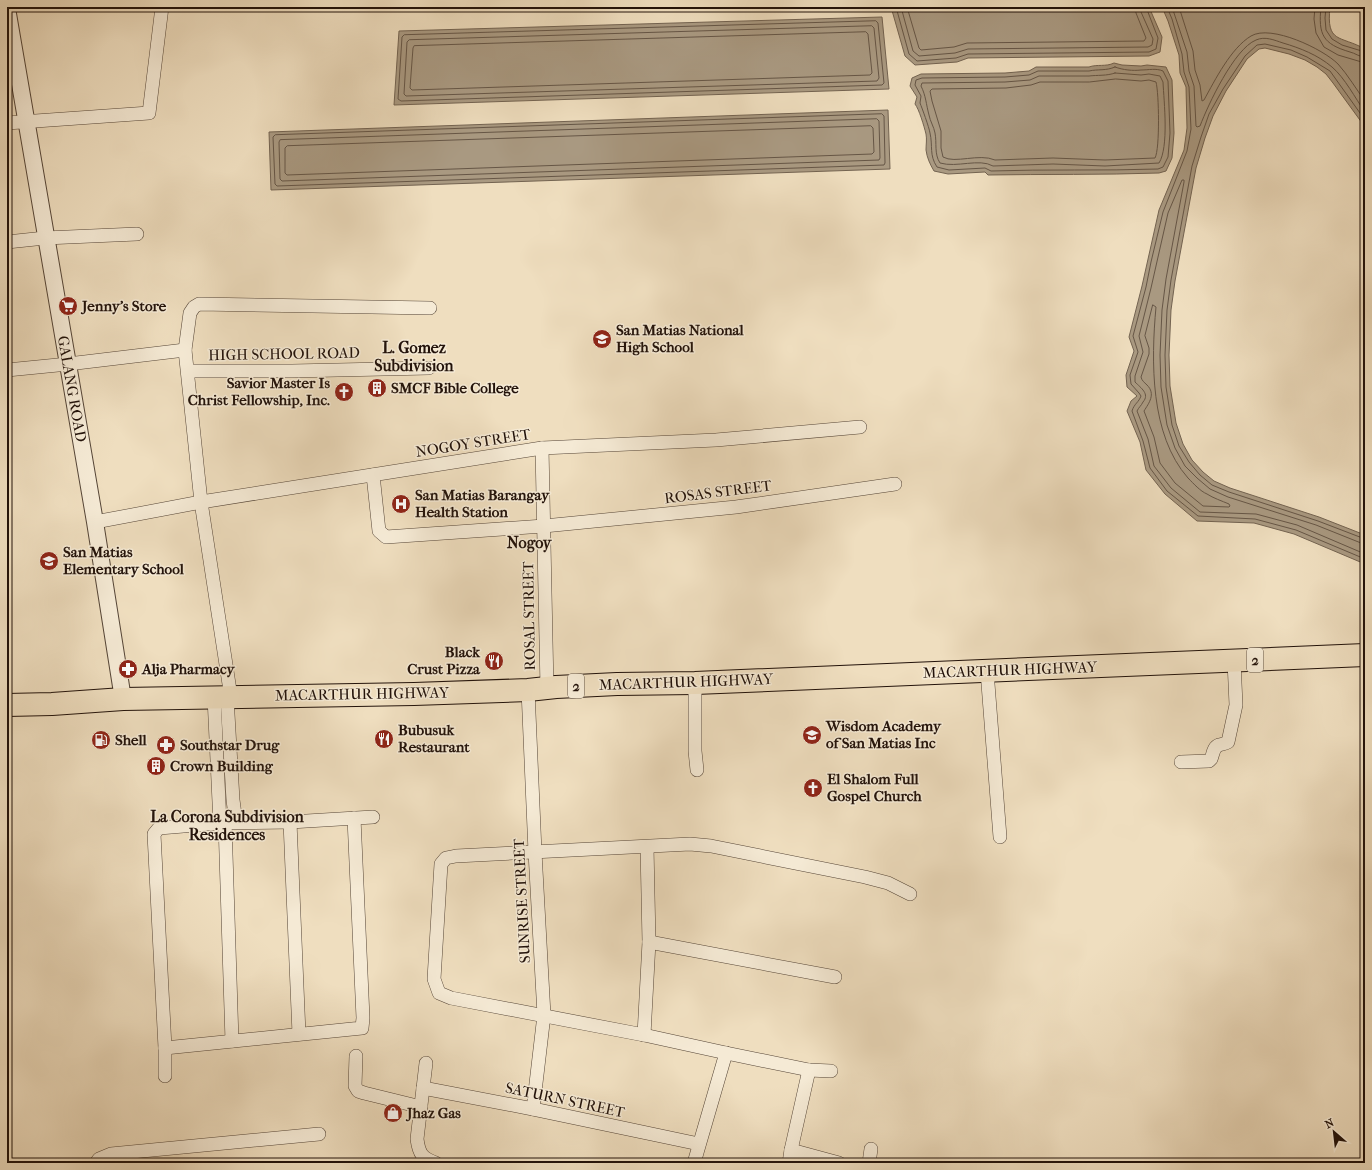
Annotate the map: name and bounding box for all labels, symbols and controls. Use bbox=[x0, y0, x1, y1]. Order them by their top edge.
supermarket icon: Jenny's Store bbox=[57, 295, 79, 317]
place label: Jenny's Store bbox=[80, 297, 167, 315]
place label: San Matias National High School bbox=[616, 321, 745, 356]
school or university icon: San Matias National High School bbox=[591, 328, 613, 350]
street label: GALANG ROAD bbox=[54, 334, 90, 444]
district label: L. Gomez Subdivision bbox=[374, 338, 454, 375]
street label: HIGH SCHOOL ROAD bbox=[208, 344, 360, 364]
place label: Savior Master Is Christ Fellowship, Inc. bbox=[188, 374, 330, 409]
building icon: SMCF Bible College bbox=[366, 377, 388, 399]
place label: SMCF Bible College bbox=[391, 379, 519, 397]
church icon: Savior Master Is Christ Fellowship, Inc. bbox=[333, 381, 355, 403]
street label: NOGOY STREET bbox=[414, 425, 532, 461]
street label: ROSAS STREET bbox=[663, 476, 774, 508]
place label: San Matias Barangay Health Station bbox=[415, 486, 550, 521]
hospital icon: San Matias Barangay Health Station bbox=[390, 493, 412, 515]
district label: Nogoy bbox=[507, 533, 553, 553]
place label: San Matias Elementary School bbox=[63, 543, 185, 578]
school or university icon: San Matias Elementary School bbox=[38, 550, 60, 572]
street label: ROSAL STREET bbox=[519, 560, 539, 671]
place label: Black Crust Pizza bbox=[407, 643, 481, 678]
road number: 2 bbox=[1247, 648, 1263, 672]
restaurant icon: Black Crust Pizza bbox=[483, 650, 505, 672]
pharmacy icon: Alja Pharmacy bbox=[117, 658, 139, 680]
street label: MACARTHUR HIGHWAY bbox=[923, 658, 1098, 682]
place label: Alja Pharmacy bbox=[141, 660, 236, 678]
street label: MACARTHUR HIGHWAY bbox=[599, 670, 774, 694]
road number: 2 bbox=[568, 674, 584, 698]
street label: MACARTHUR HIGHWAY bbox=[275, 683, 450, 705]
place label: Wisdom Academy of San Matias Inc bbox=[825, 717, 942, 752]
place label: Bubusuk Restaurant bbox=[398, 721, 470, 756]
school or university icon: Wisdom Academy of San Matias Inc bbox=[801, 724, 823, 746]
restaurant icon: Bubusuk Restaurant bbox=[373, 728, 395, 750]
fuel station icon: Shell bbox=[90, 729, 112, 751]
place label: Shell bbox=[115, 731, 148, 749]
pharmacy icon: Southstar Drug bbox=[155, 734, 177, 756]
place label: Southstar Drug bbox=[180, 736, 280, 754]
building icon: Crown Building bbox=[145, 755, 167, 777]
place label: Crown Building bbox=[170, 757, 274, 775]
place label: El Shalom Full Gospel Church bbox=[827, 770, 922, 805]
church icon: El Shalom Full Gospel Church bbox=[802, 777, 824, 799]
district label: La Corona Subdivision Residences bbox=[150, 807, 304, 844]
street label: SUNRISE STREET bbox=[510, 837, 534, 964]
street label: SATURN STREET bbox=[504, 1079, 627, 1122]
shop icon: Jhaz Gas bbox=[382, 1102, 404, 1124]
place label: Jhaz Gas bbox=[405, 1104, 461, 1122]
north arrow bbox=[1314, 1112, 1354, 1152]
text: N bbox=[1323, 1116, 1337, 1131]

